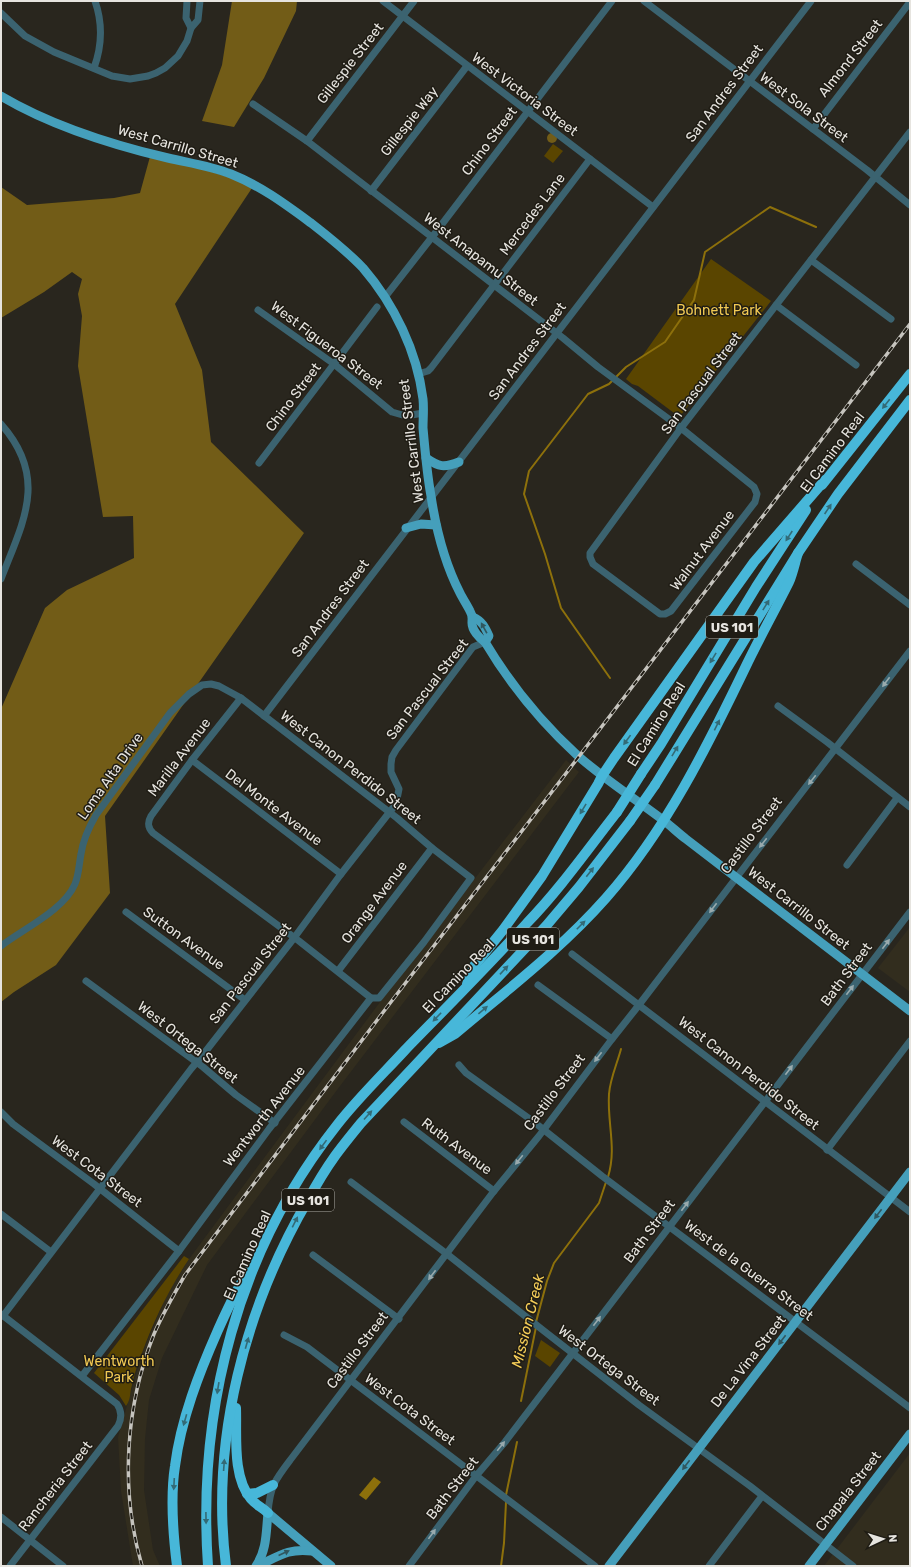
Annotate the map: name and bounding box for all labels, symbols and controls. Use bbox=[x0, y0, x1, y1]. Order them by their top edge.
street label: Almond Street bbox=[815, 16, 886, 101]
street label: Gillespie Street bbox=[313, 19, 388, 107]
street label: San Andres Street bbox=[682, 41, 767, 146]
street label: West Victoria Street bbox=[468, 49, 582, 140]
street label: West Sola Street bbox=[756, 69, 852, 147]
street label: Gillespie Way bbox=[377, 83, 442, 160]
street label: Chino Street bbox=[458, 103, 521, 179]
street label: West Carrillo Street bbox=[116, 121, 241, 172]
street label: Mercedes Lane bbox=[496, 170, 569, 259]
street label: West Anapamu Street bbox=[420, 209, 542, 310]
street label: West Figueroa Street bbox=[267, 298, 386, 393]
street label: San Andres Street bbox=[485, 299, 570, 404]
park label: Bohnett Park bbox=[676, 302, 763, 319]
street label: San Pascual Street bbox=[658, 329, 746, 438]
street label: Chino Street bbox=[262, 359, 325, 435]
street label: West Carrillo Street bbox=[395, 378, 428, 504]
one-way arrow bbox=[881, 399, 890, 410]
street label: El Camino Real bbox=[797, 409, 868, 496]
one-way arrow bbox=[824, 504, 832, 514]
street label: Walnut Avenue bbox=[667, 507, 738, 594]
one-way arrow bbox=[785, 531, 793, 541]
street label: San Andres Street bbox=[288, 556, 373, 661]
one-way arrow bbox=[762, 599, 769, 611]
road number: US 101 bbox=[706, 616, 758, 638]
one-way arrow bbox=[481, 622, 488, 634]
street label: San Pascual Street bbox=[383, 635, 472, 743]
one-way arrow bbox=[709, 653, 717, 663]
one-way arrow bbox=[882, 677, 891, 688]
street label: El Camino Real bbox=[624, 679, 689, 770]
street label: West Canon Perdido Street bbox=[277, 707, 425, 828]
street label: Marilla Avenue bbox=[144, 714, 215, 800]
one-way arrow bbox=[714, 720, 720, 731]
street label: Loma Alta Drive bbox=[74, 729, 147, 823]
one-way arrow bbox=[623, 735, 631, 745]
one-way arrow bbox=[671, 746, 679, 756]
street label: Del Monte Avenue bbox=[222, 765, 326, 850]
one-way arrow bbox=[807, 774, 816, 785]
street label: Castillo Street bbox=[717, 793, 786, 877]
one-way arrow bbox=[579, 803, 586, 815]
one-way arrow bbox=[759, 837, 767, 848]
street label: Orange Avenue bbox=[338, 857, 411, 947]
street label: West Carrillo Street bbox=[744, 863, 853, 954]
one-way arrow bbox=[586, 867, 594, 878]
street label: Sutton Avenue bbox=[140, 903, 228, 974]
one-way arrow bbox=[709, 903, 717, 914]
street label: San Pascual Street bbox=[206, 919, 295, 1027]
one-way arrow bbox=[576, 920, 586, 930]
road number: US 101 bbox=[507, 928, 559, 950]
street label: El Camino Real bbox=[419, 936, 498, 1017]
one-way arrow bbox=[882, 938, 890, 949]
street label: Bath Street bbox=[817, 939, 876, 1009]
one-way arrow bbox=[499, 965, 509, 975]
one-way arrow bbox=[846, 985, 855, 996]
street label: West Ortega Street bbox=[134, 998, 242, 1087]
one-way arrow bbox=[478, 1006, 489, 1015]
one-way arrow bbox=[433, 1012, 442, 1022]
street label: West Canon Perdido Street bbox=[675, 1013, 823, 1134]
street label: Castillo Street bbox=[520, 1050, 589, 1134]
one-way arrow bbox=[594, 1052, 602, 1062]
street label: Wentworth Avenue bbox=[220, 1062, 309, 1170]
one-way arrow bbox=[785, 1065, 793, 1076]
one-way arrow bbox=[363, 1110, 372, 1120]
street label: Ruth Avenue bbox=[418, 1114, 495, 1178]
street label: West Cota Street bbox=[48, 1132, 146, 1211]
one-way arrow bbox=[319, 1140, 327, 1150]
one-way arrow bbox=[515, 1155, 523, 1166]
road number: US 101 bbox=[282, 1189, 334, 1211]
street label: Bath Street bbox=[620, 1196, 679, 1266]
one-way arrow bbox=[680, 1201, 689, 1212]
street label: El Camino Real bbox=[220, 1208, 275, 1303]
one-way arrow bbox=[874, 1209, 882, 1219]
street label: West de la Guerra Street bbox=[681, 1216, 817, 1325]
one-way arrow bbox=[292, 1217, 298, 1228]
one-way arrow bbox=[427, 1269, 436, 1280]
water label: Mission Creek bbox=[508, 1272, 548, 1370]
street label: Castillo Street bbox=[323, 1308, 392, 1392]
street label: De La Vina Street bbox=[707, 1311, 790, 1411]
one-way arrow bbox=[593, 1315, 602, 1326]
street label: West Ortega Street bbox=[555, 1322, 663, 1409]
one-way arrow bbox=[778, 1334, 786, 1345]
one-way arrow bbox=[244, 1336, 250, 1348]
park label: Wentworth Park bbox=[83, 1353, 155, 1386]
street label: West Cota Street bbox=[361, 1370, 459, 1449]
one-way arrow bbox=[215, 1382, 221, 1394]
one-way arrow bbox=[182, 1414, 188, 1426]
street label: Rancheria Street bbox=[15, 1437, 96, 1535]
one-way arrow bbox=[497, 1441, 505, 1452]
street label: Chapala Street bbox=[812, 1448, 885, 1535]
street label: Bath Street bbox=[423, 1453, 482, 1523]
one-way arrow bbox=[221, 1459, 228, 1471]
one-way arrow bbox=[682, 1460, 690, 1470]
one-way arrow bbox=[171, 1478, 177, 1491]
one-way arrow bbox=[203, 1512, 209, 1525]
north arrow bbox=[863, 1519, 903, 1559]
one-way arrow bbox=[428, 1529, 436, 1540]
text: N bbox=[886, 1534, 899, 1543]
one-way arrow bbox=[278, 1550, 290, 1556]

